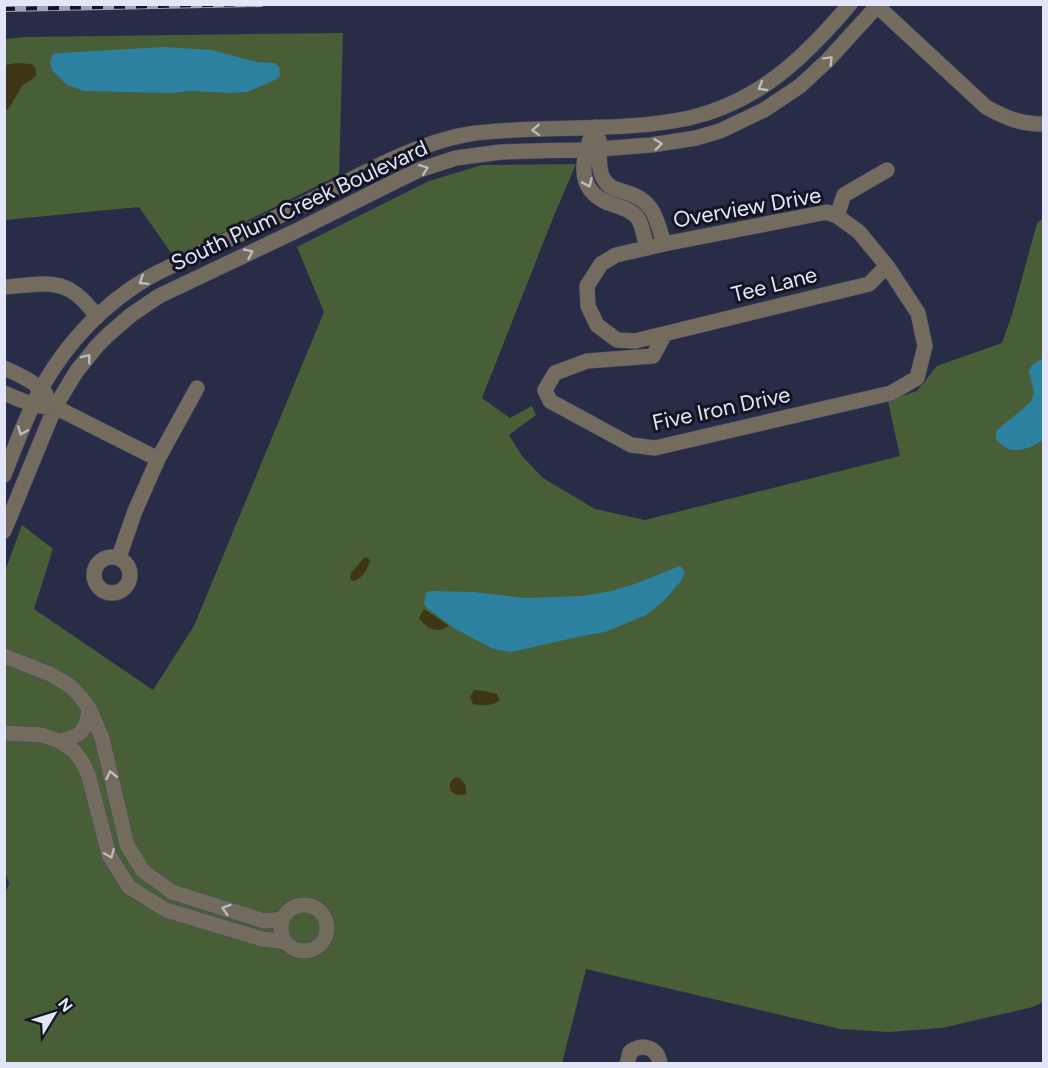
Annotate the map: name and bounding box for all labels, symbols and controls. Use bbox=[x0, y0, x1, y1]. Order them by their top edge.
one-way arrow bbox=[821, 56, 832, 67]
one-way arrow bbox=[758, 79, 768, 91]
one-way arrow bbox=[532, 123, 541, 136]
street label: South Plum Creek Boulevard bbox=[167, 134, 432, 277]
one-way arrow bbox=[653, 139, 662, 151]
one-way arrow bbox=[418, 164, 429, 176]
one-way arrow bbox=[581, 176, 593, 187]
street label: Overview Drive bbox=[671, 181, 823, 234]
one-way arrow bbox=[242, 248, 253, 260]
street label: Tee Lane bbox=[729, 261, 820, 308]
one-way arrow bbox=[139, 274, 149, 286]
one-way arrow bbox=[80, 354, 91, 365]
street label: Five Iron Drive bbox=[650, 381, 793, 436]
one-way arrow bbox=[17, 425, 29, 436]
one-way arrow bbox=[105, 770, 118, 780]
one-way arrow bbox=[103, 848, 115, 859]
one-way arrow bbox=[221, 904, 232, 916]
north arrow bbox=[24, 984, 84, 1044]
text: N bbox=[54, 994, 77, 1016]

